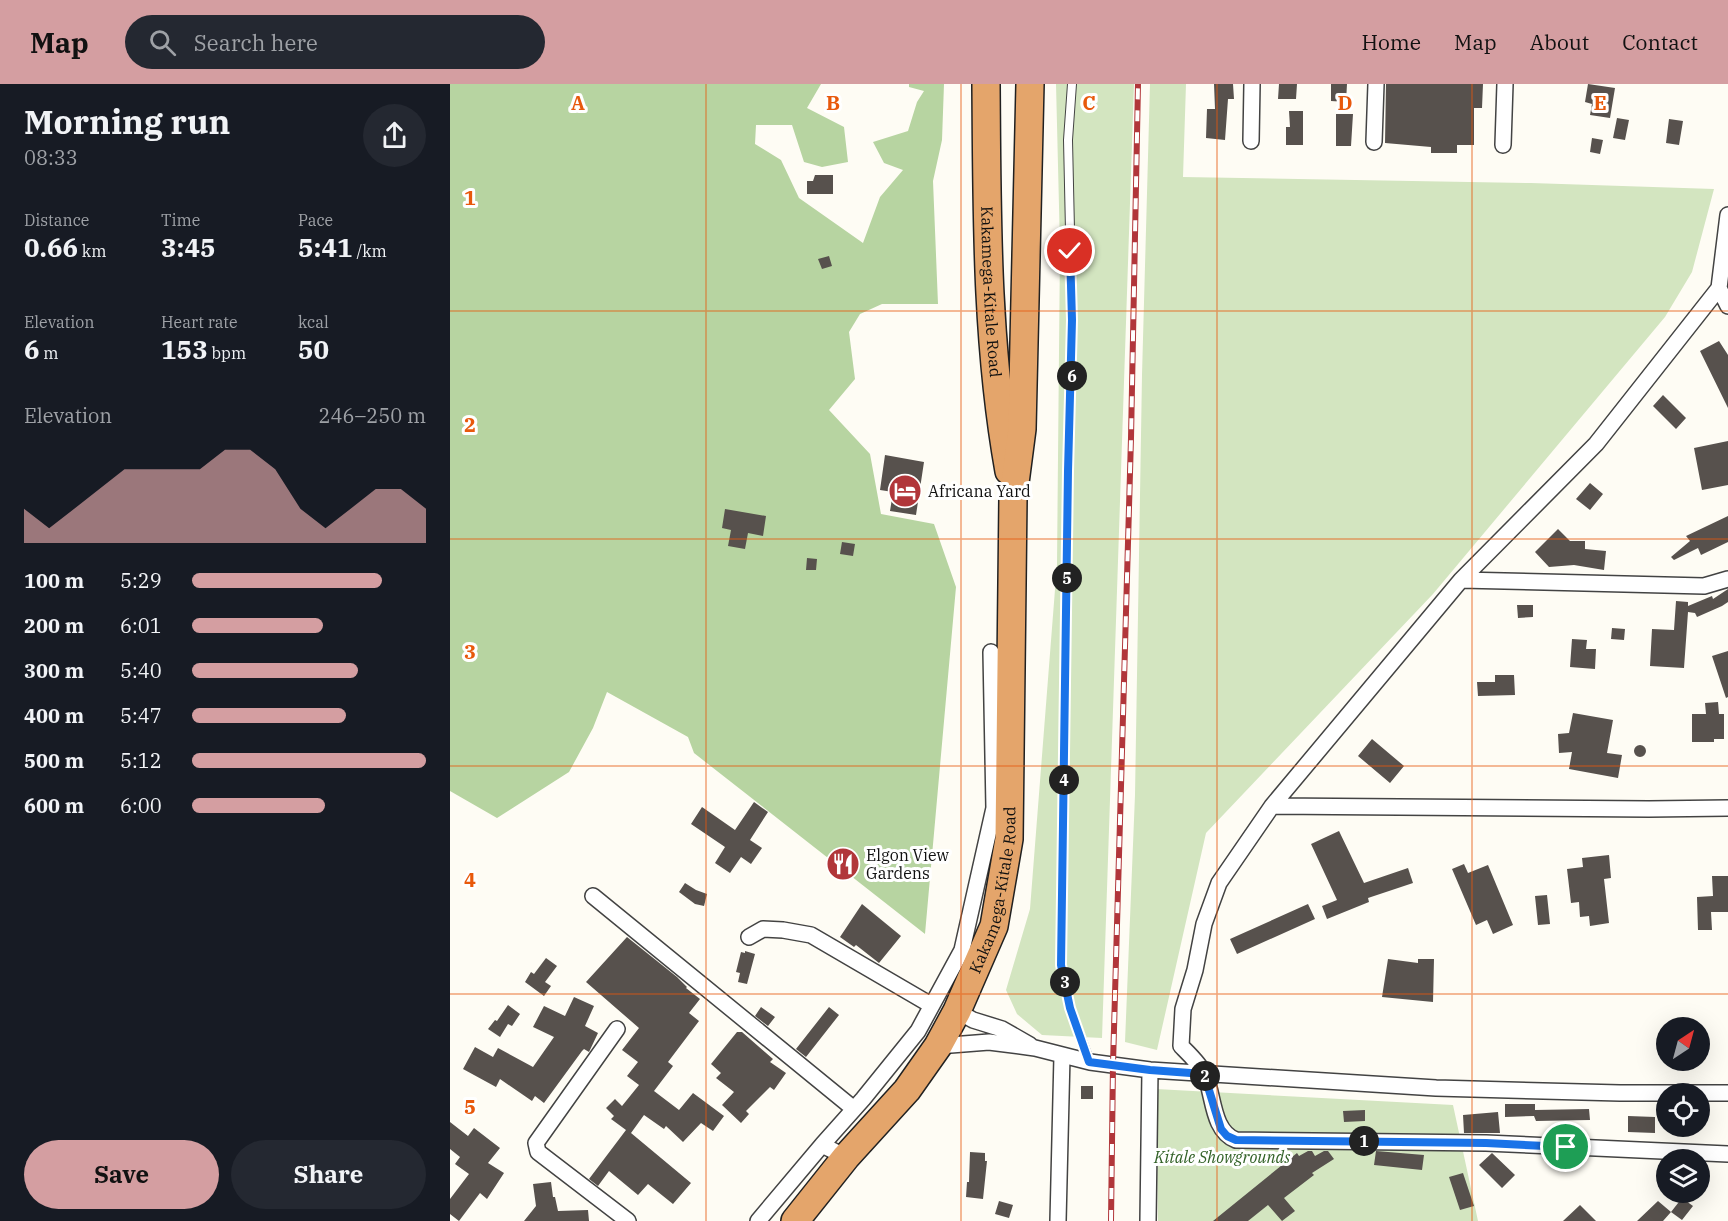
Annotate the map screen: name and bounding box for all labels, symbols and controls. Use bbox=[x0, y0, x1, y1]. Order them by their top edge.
search box bbox=[125, 15, 545, 69]
text: Map bbox=[30, 24, 89, 61]
icon: search bbox=[146, 26, 179, 59]
text: Search here bbox=[194, 28, 318, 57]
text: Home bbox=[1361, 28, 1421, 56]
text: Map bbox=[1454, 28, 1497, 56]
text: About bbox=[1530, 28, 1589, 56]
text: Contact bbox=[1622, 28, 1698, 56]
text: A bbox=[571, 89, 585, 116]
text: B bbox=[826, 89, 840, 116]
text: C bbox=[1082, 89, 1096, 116]
text: D bbox=[1337, 89, 1353, 116]
text: E bbox=[1593, 89, 1607, 116]
text: Morning run bbox=[24, 100, 230, 143]
button: share bbox=[363, 104, 426, 167]
text: 08:33 bbox=[24, 144, 78, 171]
text: 1 bbox=[464, 184, 476, 211]
street label: Kakamega-Kitale Road bbox=[977, 206, 1006, 379]
text: Distance bbox=[24, 210, 89, 230]
text: Time bbox=[161, 210, 200, 230]
text: Pace bbox=[298, 210, 333, 230]
pin bbox=[1044, 225, 1095, 276]
text: 0.66 bbox=[24, 230, 78, 264]
text: 3:45 bbox=[161, 230, 216, 264]
text: 5:41 bbox=[298, 230, 353, 264]
icon: check bbox=[1053, 234, 1086, 267]
text: km bbox=[78, 241, 106, 261]
text: /km bbox=[353, 241, 387, 261]
text: Elevation bbox=[24, 312, 94, 332]
text: Heart rate bbox=[161, 312, 238, 332]
text: kcal bbox=[298, 312, 329, 332]
text: 6 bbox=[24, 332, 40, 366]
text: 153 bbox=[161, 332, 208, 366]
text: 50 bbox=[298, 332, 329, 366]
text: m bbox=[40, 343, 59, 363]
text: bpm bbox=[208, 343, 246, 363]
pin: 6 bbox=[1057, 361, 1087, 391]
text: 6 bbox=[1067, 366, 1077, 386]
text: Elevation bbox=[24, 402, 112, 429]
text: 246–250 m bbox=[319, 402, 426, 429]
text: 2 bbox=[464, 411, 476, 438]
hotel icon: Africana Yard bbox=[887, 473, 923, 509]
place label: Africana Yard bbox=[928, 481, 1031, 501]
pin: 5 bbox=[1052, 563, 1082, 593]
text: 100 m bbox=[24, 567, 84, 594]
text: 5:29 bbox=[120, 567, 162, 594]
text: 5 bbox=[1062, 568, 1072, 588]
text: 200 m bbox=[24, 612, 84, 639]
text: 6:01 bbox=[120, 612, 162, 639]
text: 3 bbox=[464, 638, 476, 665]
text: 300 m bbox=[24, 657, 84, 684]
text: 5:40 bbox=[120, 657, 162, 684]
text: 400 m bbox=[24, 702, 84, 729]
text: 5:47 bbox=[120, 702, 162, 729]
text: 500 m bbox=[24, 747, 84, 774]
text: 5:12 bbox=[120, 747, 162, 774]
pin: 4 bbox=[1049, 765, 1079, 795]
text: 4 bbox=[1059, 770, 1069, 790]
text: 600 m bbox=[24, 792, 84, 819]
text: 6:00 bbox=[120, 792, 162, 819]
street label: Kakamega-Kitale Road bbox=[965, 806, 1020, 976]
place label: Elgon View Gardens bbox=[866, 845, 950, 883]
restaurant icon: Elgon View Gardens bbox=[825, 846, 861, 882]
text: 4 bbox=[464, 866, 476, 893]
pin: 3 bbox=[1050, 967, 1080, 997]
text: 3 bbox=[1060, 972, 1070, 992]
north arrow bbox=[1656, 1017, 1710, 1071]
map controls bbox=[1656, 1017, 1710, 1203]
pin: 2 bbox=[1190, 1061, 1220, 1091]
text: 2 bbox=[1200, 1066, 1210, 1086]
button: locate bbox=[1656, 1083, 1710, 1137]
text: 5 bbox=[464, 1093, 476, 1120]
pin bbox=[1540, 1121, 1591, 1172]
pin: 1 bbox=[1349, 1126, 1379, 1156]
icon: arrive bbox=[1549, 1130, 1582, 1163]
text: 1 bbox=[1359, 1131, 1369, 1151]
button: Save bbox=[24, 1140, 219, 1209]
button: Share bbox=[231, 1140, 426, 1209]
park label: Kitale Showgrounds bbox=[1153, 1147, 1290, 1167]
button: layers bbox=[1656, 1149, 1710, 1203]

